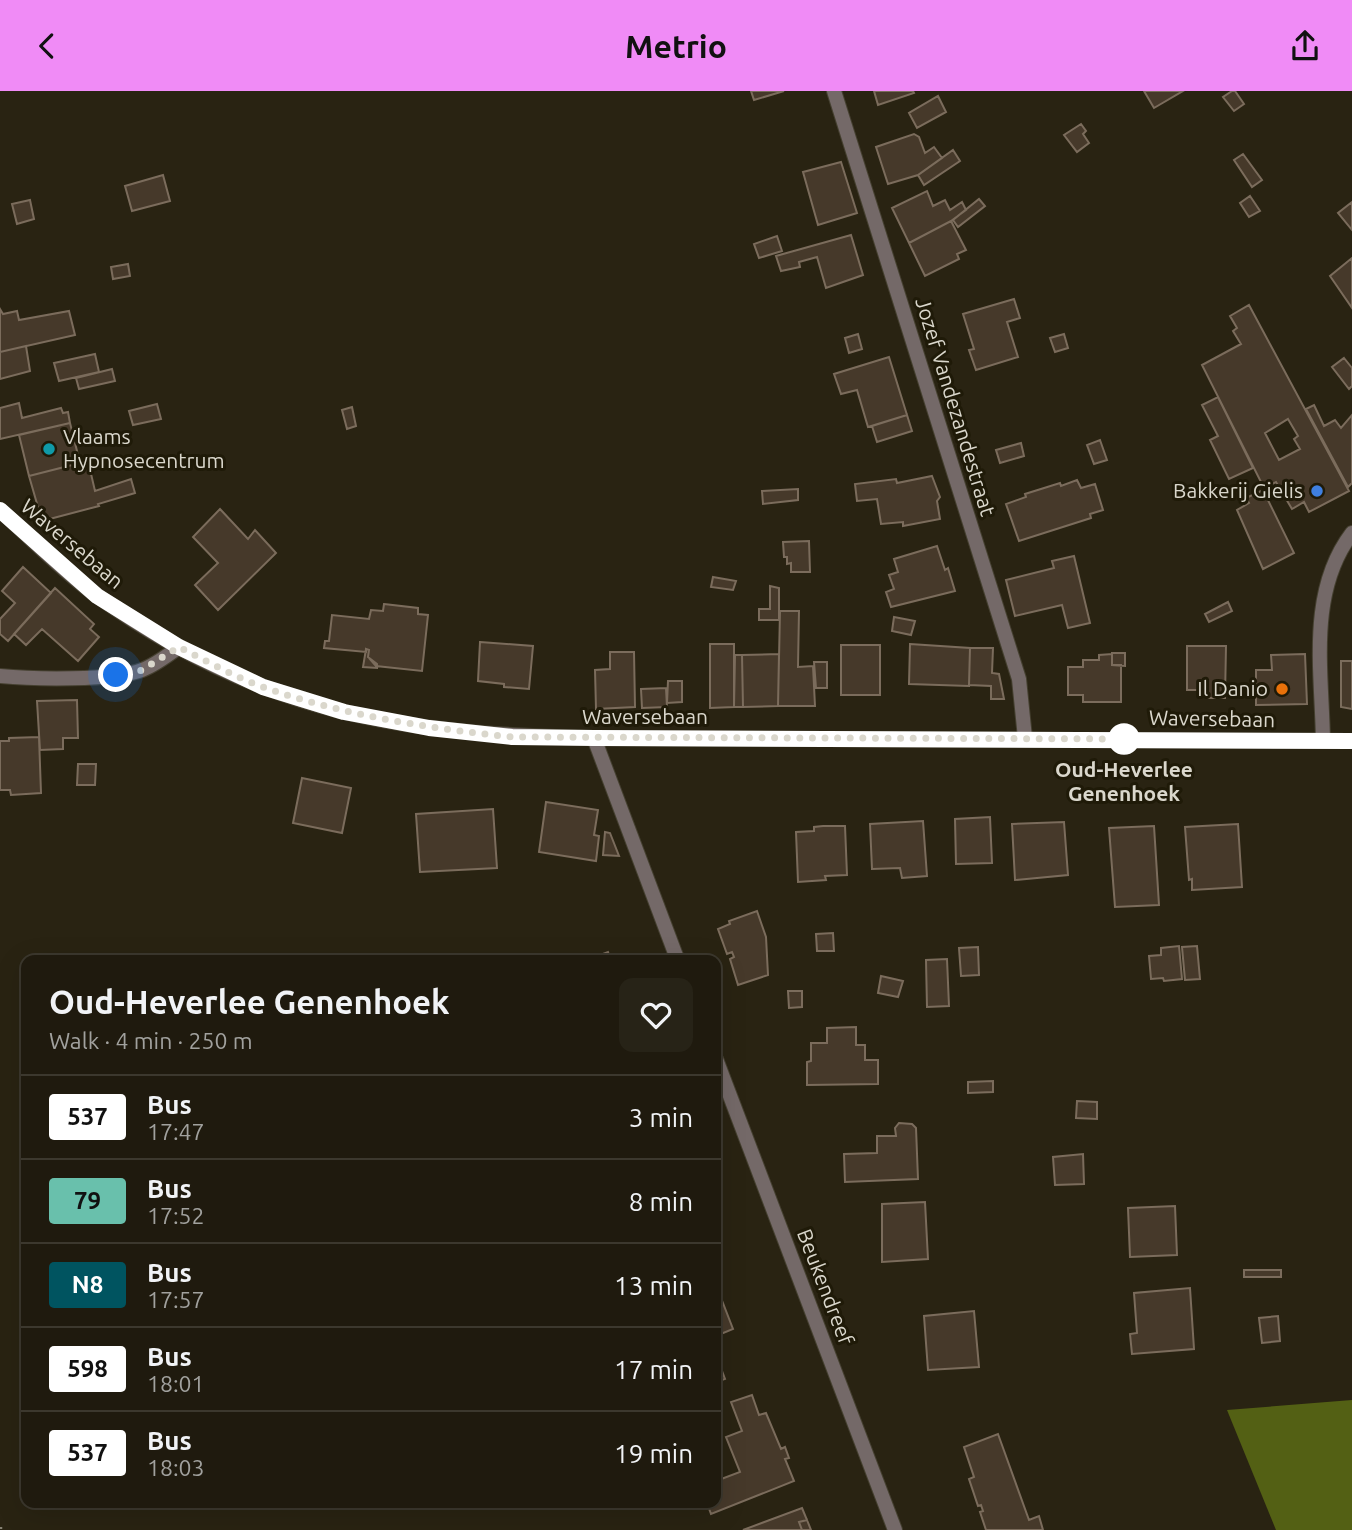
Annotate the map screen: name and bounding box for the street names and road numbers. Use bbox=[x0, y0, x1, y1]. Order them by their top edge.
street label: Jozef Vandezandestraat bbox=[911, 294, 1001, 519]
street label: Waversebaan bbox=[17, 494, 129, 593]
street label: Waversebaan bbox=[582, 704, 708, 728]
street label: Waversebaan bbox=[1149, 705, 1275, 731]
street label: Beukendreef bbox=[793, 1225, 859, 1349]

